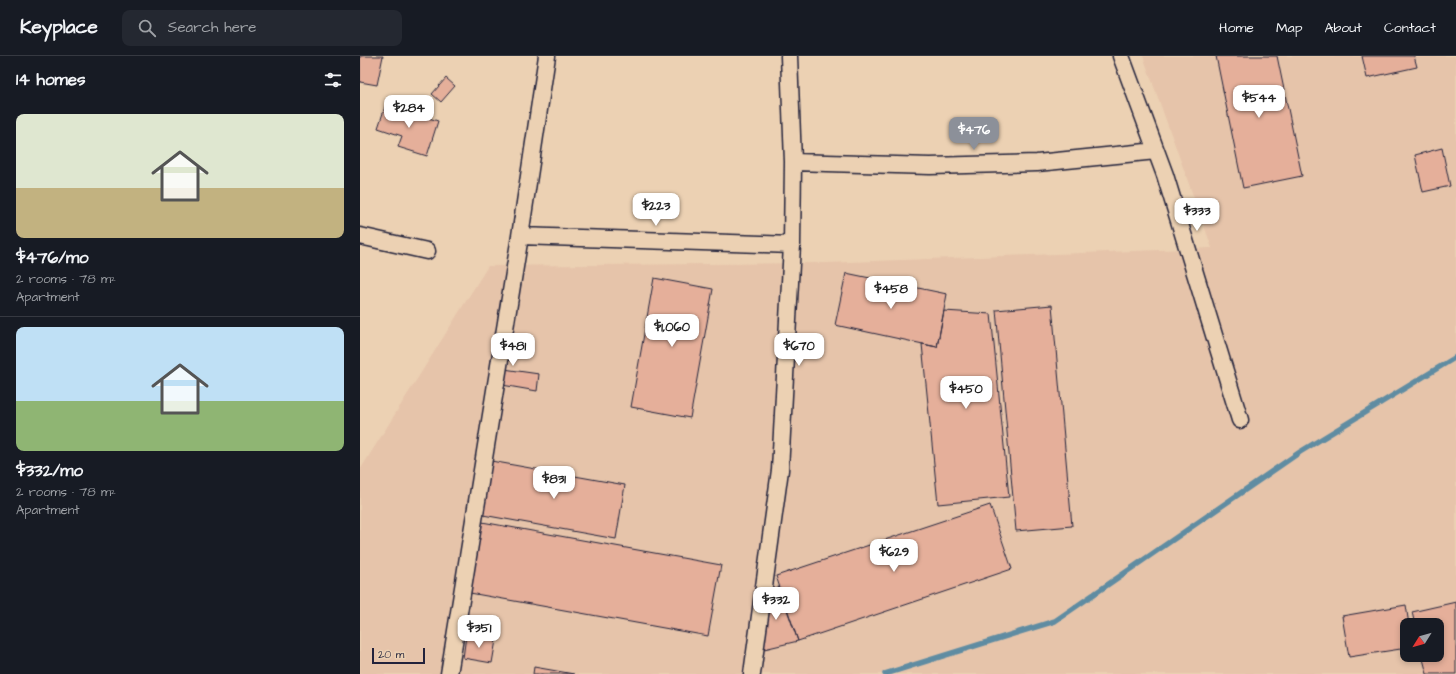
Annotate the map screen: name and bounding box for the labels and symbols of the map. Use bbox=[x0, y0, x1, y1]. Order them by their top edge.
pin: $544 bbox=[1235, 85, 1283, 119]
pin: $284 bbox=[385, 95, 433, 129]
pin: $476 bbox=[950, 117, 998, 151]
pin: $223 bbox=[632, 193, 680, 227]
pin: $333 bbox=[1173, 198, 1221, 232]
pin: $458 bbox=[867, 276, 915, 310]
pin: $1,060 bbox=[639, 314, 705, 348]
pin: $481 bbox=[489, 333, 537, 367]
pin: $670 bbox=[775, 333, 823, 367]
pin: $450 bbox=[942, 376, 990, 410]
pin: $831 bbox=[530, 466, 578, 500]
pin: $629 bbox=[870, 539, 918, 573]
pin: $332 bbox=[752, 587, 800, 621]
pin: $351 bbox=[455, 615, 503, 649]
north arrow bbox=[1400, 618, 1444, 662]
scale bar bbox=[372, 646, 425, 665]

